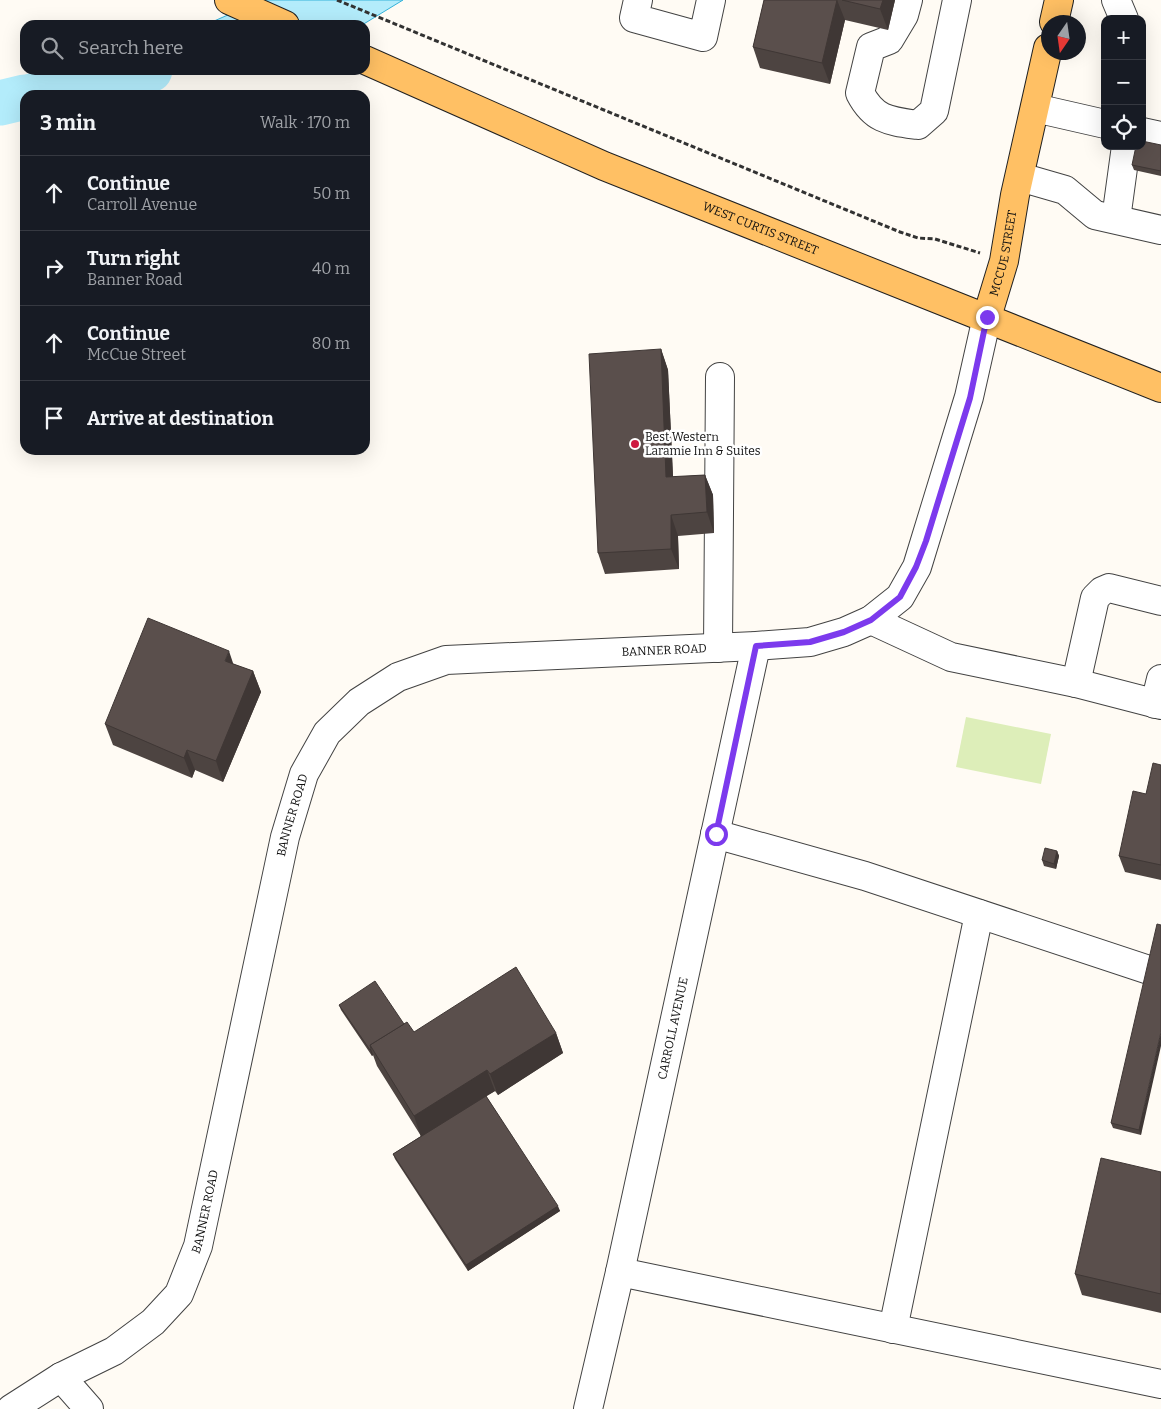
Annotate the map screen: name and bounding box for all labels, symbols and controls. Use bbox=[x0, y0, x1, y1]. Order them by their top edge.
north arrow bbox=[1041, 15, 1086, 60]
map controls bbox=[1101, 15, 1146, 150]
button: + bbox=[1101, 15, 1146, 60]
search box bbox=[20, 20, 370, 75]
icon: search bbox=[38, 34, 66, 62]
text: Search here bbox=[78, 36, 183, 59]
button: − bbox=[1101, 60, 1146, 105]
button: locate bbox=[1101, 105, 1146, 150]
text: 3 min bbox=[40, 110, 96, 136]
text: Walk · 170 m bbox=[260, 113, 350, 132]
text: Continue bbox=[87, 172, 170, 195]
icon: ahead bbox=[40, 179, 68, 207]
text: 50 m bbox=[313, 184, 350, 203]
text: Carroll Avenue bbox=[87, 195, 197, 214]
street label: WEST CURTIS STREET bbox=[701, 199, 820, 258]
street label: MCCUE STREET bbox=[987, 209, 1019, 298]
text: Turn right bbox=[87, 247, 180, 270]
icon: right bbox=[40, 254, 68, 282]
text: 40 m bbox=[312, 259, 350, 278]
text: Banner Road bbox=[87, 270, 183, 289]
route end bbox=[976, 306, 999, 329]
text: Continue bbox=[87, 322, 170, 345]
icon: ahead bbox=[40, 329, 68, 357]
text: 80 m bbox=[312, 334, 350, 353]
text: McCue Street bbox=[87, 345, 186, 364]
icon: arrive bbox=[40, 404, 68, 432]
text: Arrive at destination bbox=[87, 407, 274, 430]
place label: Best Western Laramie Inn & Suites bbox=[645, 430, 761, 458]
marker: Best Western Laramie Inn & Suites bbox=[629, 438, 641, 450]
street label: BANNER ROAD bbox=[621, 641, 707, 659]
street label: BANNER ROAD bbox=[274, 772, 311, 858]
route start bbox=[705, 823, 728, 846]
street label: CARROLL AVENUE bbox=[655, 976, 691, 1081]
street label: BANNER ROAD bbox=[189, 1168, 221, 1256]

